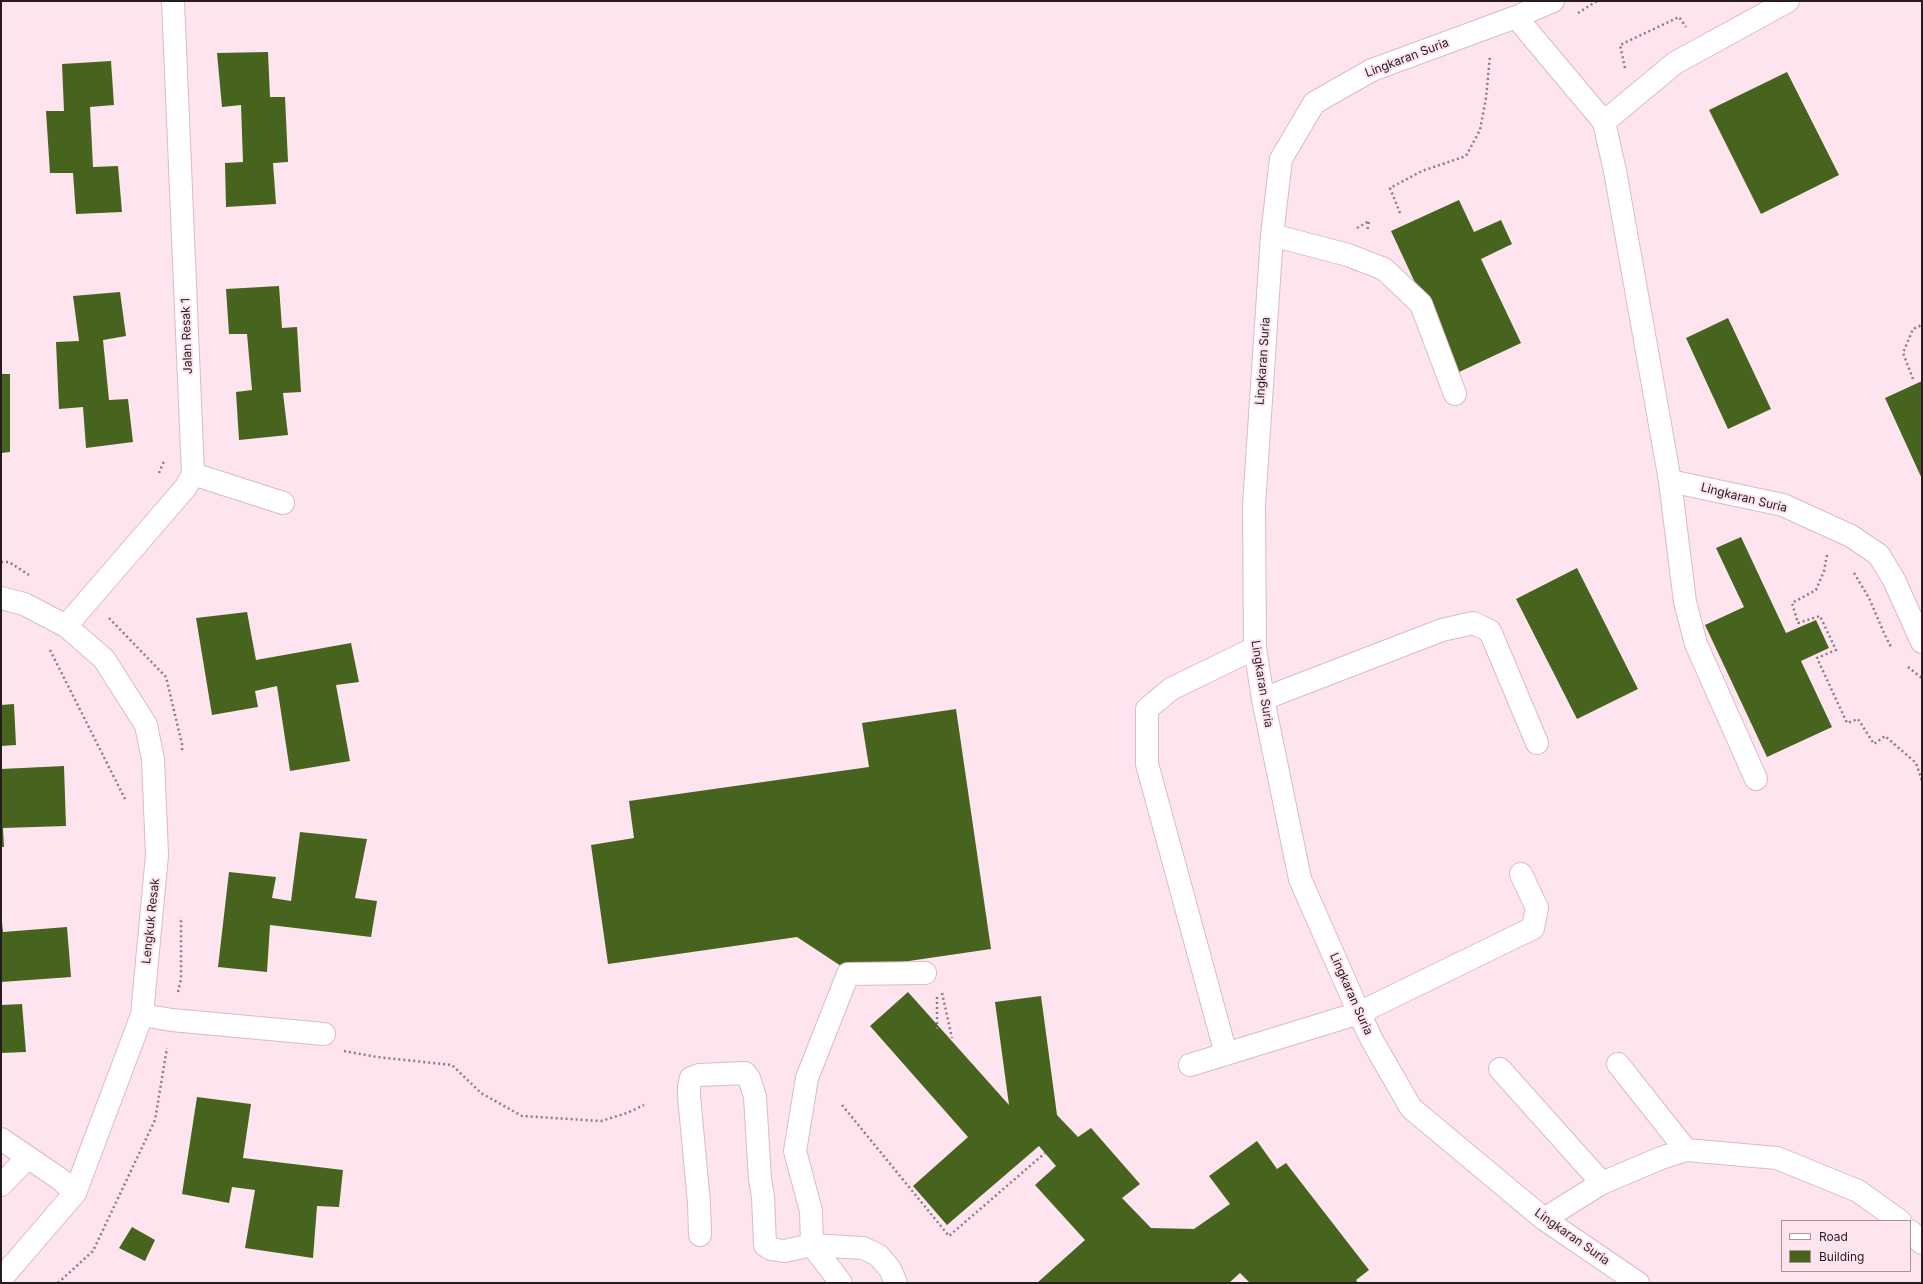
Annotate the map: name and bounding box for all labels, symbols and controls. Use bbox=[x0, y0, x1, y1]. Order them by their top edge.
street label: Lingkaran Suria bbox=[1363, 35, 1451, 81]
street label: Jalan Resak 1 bbox=[178, 298, 196, 374]
street label: Lingkaran Suria bbox=[1253, 316, 1273, 406]
street label: Lingkaran Suria bbox=[1699, 480, 1789, 516]
street label: Lingkaran Suria bbox=[1248, 639, 1276, 729]
street label: Lengkuk Resak bbox=[139, 877, 163, 965]
street label: Lingkaran Suria bbox=[1326, 951, 1376, 1037]
street label: Lingkaran Suria bbox=[1532, 1206, 1612, 1268]
legend bbox=[1781, 1220, 1911, 1272]
text: Road bbox=[1819, 1229, 1848, 1244]
text: Building bbox=[1819, 1249, 1864, 1264]

